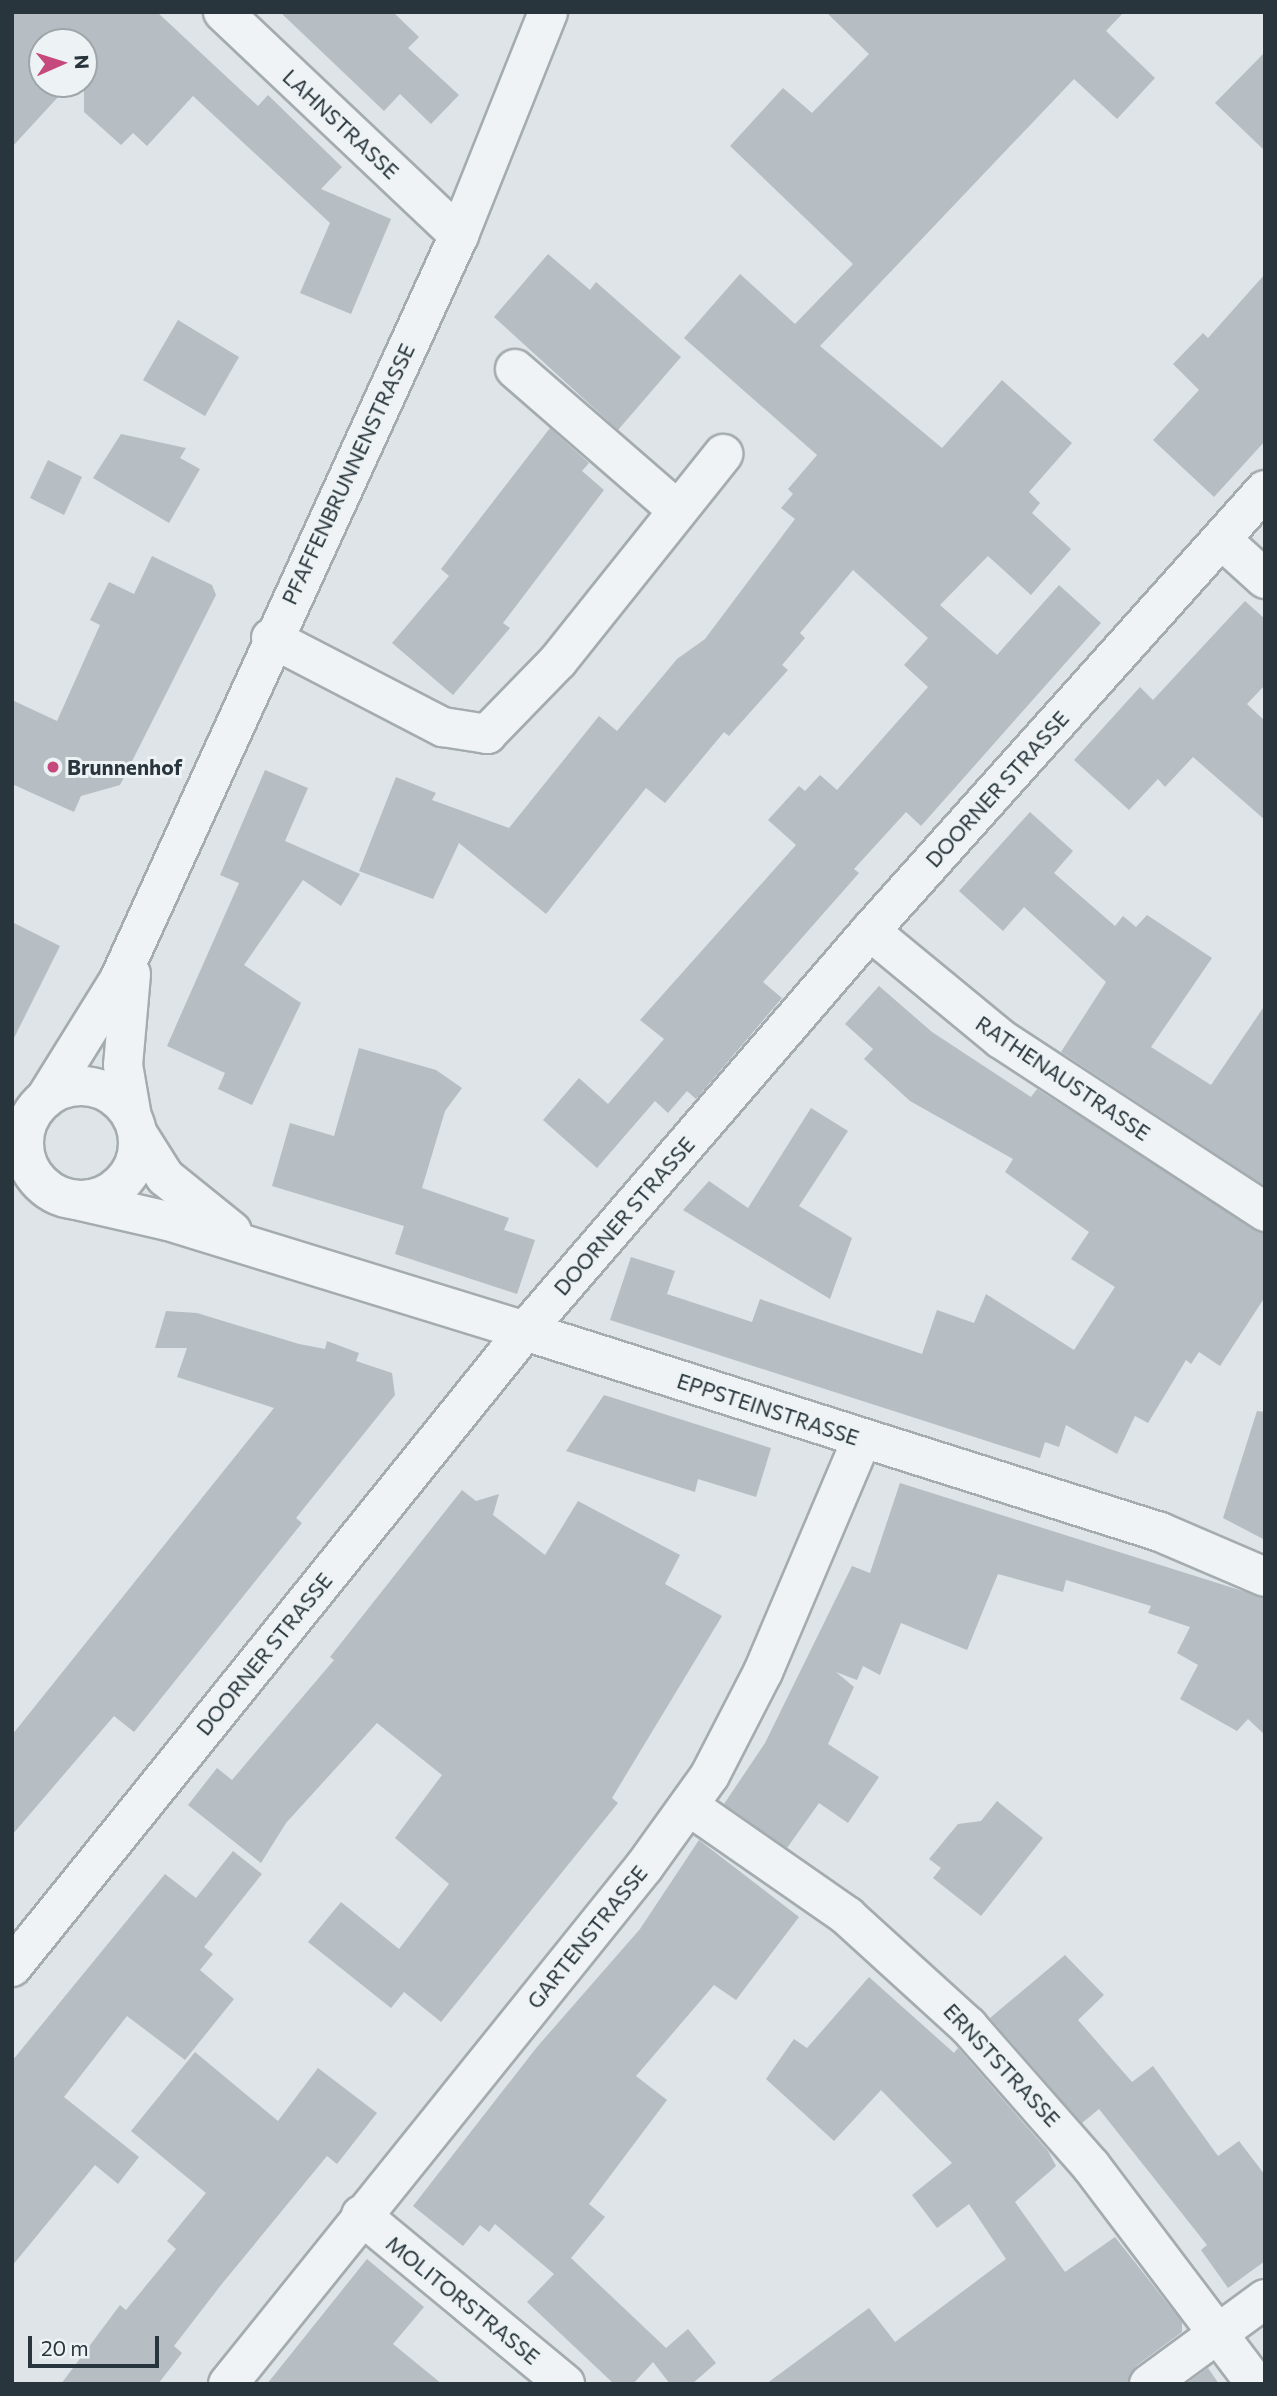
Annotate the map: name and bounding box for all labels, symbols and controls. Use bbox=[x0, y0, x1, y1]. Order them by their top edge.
north arrow bbox=[28, 28, 98, 98]
text: N bbox=[71, 54, 94, 70]
street label: LAHNSTRASSE bbox=[278, 64, 404, 184]
street label: PFAFFENBRUNNENSTRASSE bbox=[276, 340, 420, 608]
street label: DOORNER STRASSE bbox=[920, 706, 1074, 872]
place label: Brunnenhof bbox=[67, 754, 182, 780]
marker: Brunnenhof bbox=[45, 759, 61, 775]
street label: RATHENAUSTRASSE bbox=[971, 1010, 1155, 1146]
street label: DOORNER STRASSE bbox=[548, 1132, 700, 1300]
street label: EPPSTEINSTRASSE bbox=[674, 1368, 862, 1450]
street label: DOORNER STRASSE bbox=[191, 1568, 337, 1740]
street label: GARTENSTRASSE bbox=[522, 1861, 652, 2013]
street label: ERNSTSTRASSE bbox=[939, 1998, 1065, 2132]
street label: MOLITORSTRASSE bbox=[381, 2230, 545, 2370]
scale bar bbox=[32, 2322, 163, 2366]
text: 20 m bbox=[41, 2335, 89, 2360]

